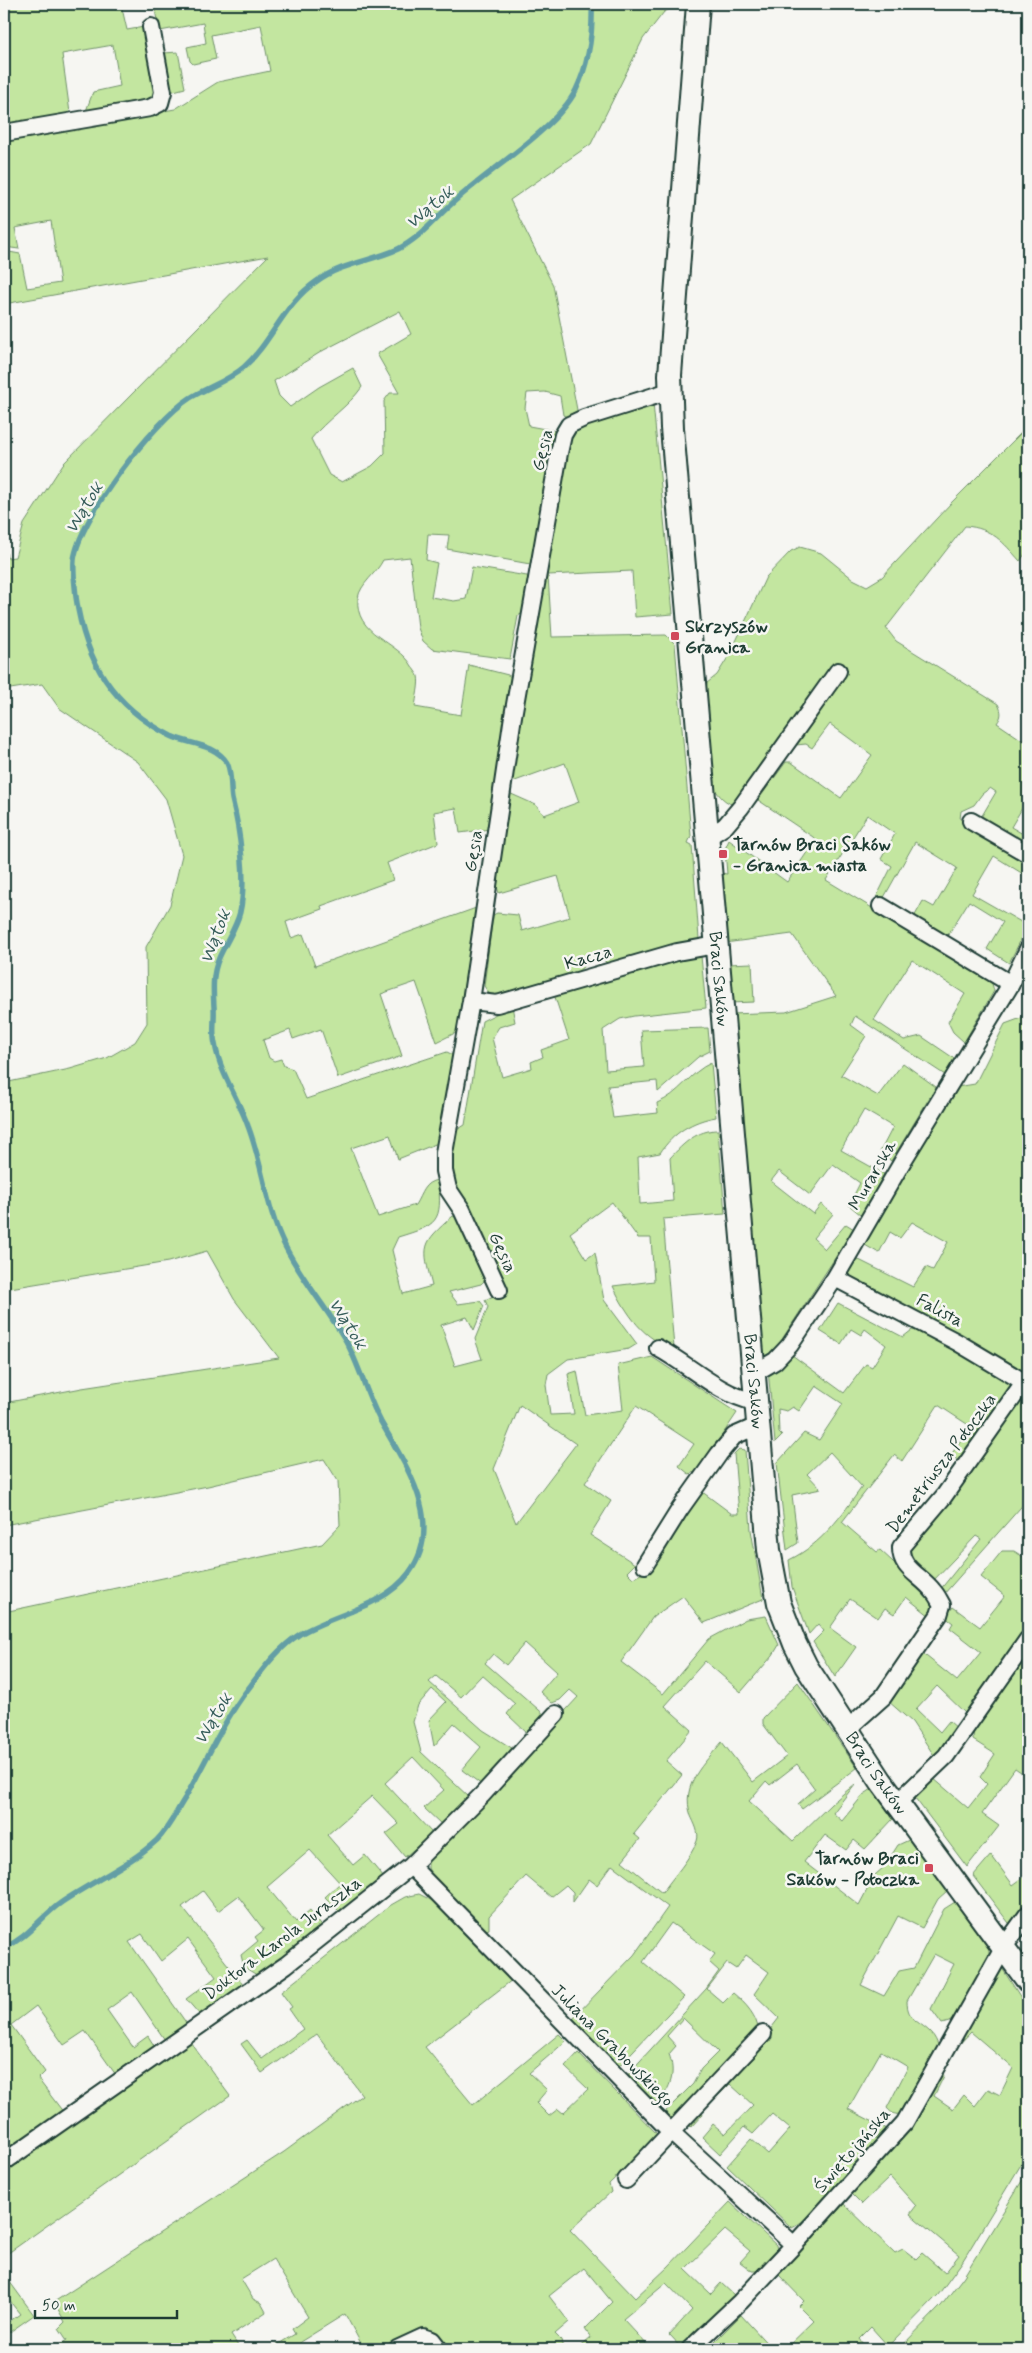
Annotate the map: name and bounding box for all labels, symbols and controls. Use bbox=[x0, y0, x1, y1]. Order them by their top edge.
water label: Wątok bbox=[400, 179, 460, 235]
street label: Gęsia bbox=[526, 427, 560, 474]
water label: Wątok bbox=[59, 476, 110, 538]
place label: Skrzyszów Granica bbox=[685, 615, 768, 660]
marker: Skrzyszów Granica bbox=[669, 630, 681, 642]
street label: Gęsia bbox=[459, 828, 489, 874]
place label: Tarnów Braci Saków - Granica miasta bbox=[733, 833, 891, 878]
marker: Tarnów Braci Saków - Granica miasta bbox=[717, 848, 729, 860]
water label: Wątok bbox=[194, 905, 238, 967]
street label: Braci Saków bbox=[703, 930, 735, 1027]
street label: Kacza bbox=[562, 940, 615, 976]
street label: Murarska bbox=[843, 1136, 903, 1215]
street label: Gęsia bbox=[482, 1228, 522, 1277]
street label: Falista bbox=[912, 1289, 967, 1333]
water label: Wątok bbox=[322, 1293, 374, 1355]
street label: Braci Saków bbox=[737, 1333, 769, 1430]
street label: Demetriusza Potoczka bbox=[881, 1389, 1003, 1539]
water label: Wątok bbox=[188, 1687, 239, 1749]
street label: Braci Saków bbox=[839, 1727, 913, 1820]
place label: Tarnów Braci Saków - Potoczka bbox=[787, 1847, 920, 1892]
marker: Tarnów Braci Saków - Potoczka bbox=[923, 1862, 935, 1874]
street label: Doktora Karola Juraszka bbox=[199, 1871, 367, 2006]
street label: Juliana Grabowskiego bbox=[544, 1979, 679, 2114]
street label: Świętojańska bbox=[809, 2103, 896, 2198]
scale bar bbox=[35, 2288, 178, 2320]
text: 50 m bbox=[42, 2296, 76, 2316]

